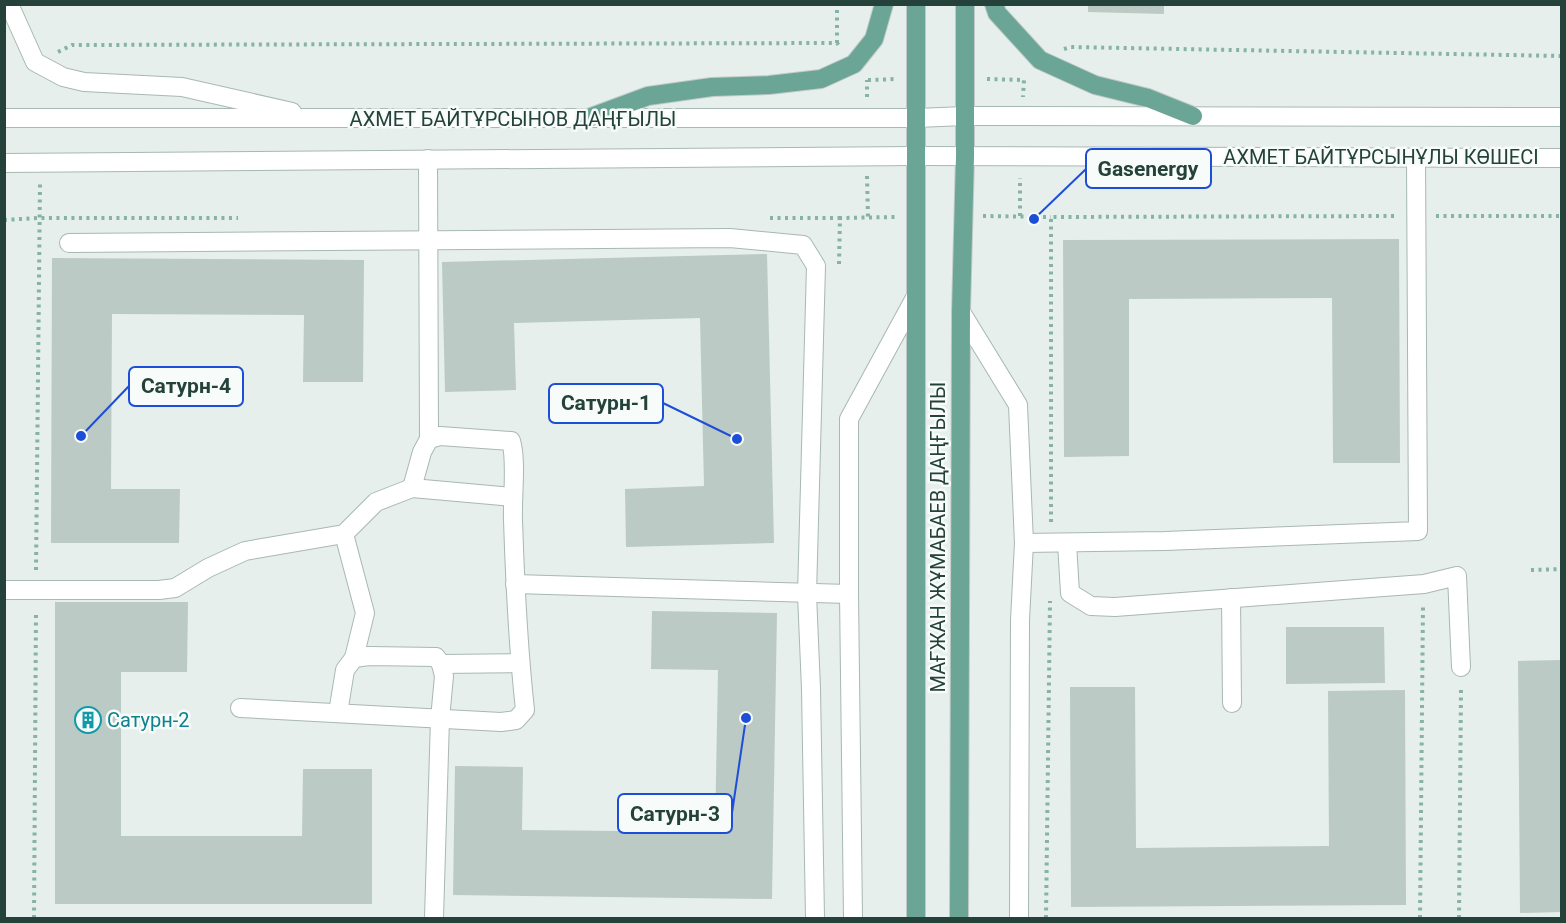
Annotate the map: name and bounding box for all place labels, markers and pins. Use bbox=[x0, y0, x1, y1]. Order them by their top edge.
callout: Gasenergy bbox=[1086, 149, 1211, 188]
callout: Сатурн-4 bbox=[129, 367, 243, 406]
callout: Сатурн-1 bbox=[549, 384, 663, 423]
building icon: Сатурн-2 bbox=[73, 705, 103, 735]
place label: Сатурн-2 bbox=[107, 708, 189, 732]
callout: Сатурн-3 bbox=[618, 794, 732, 833]

